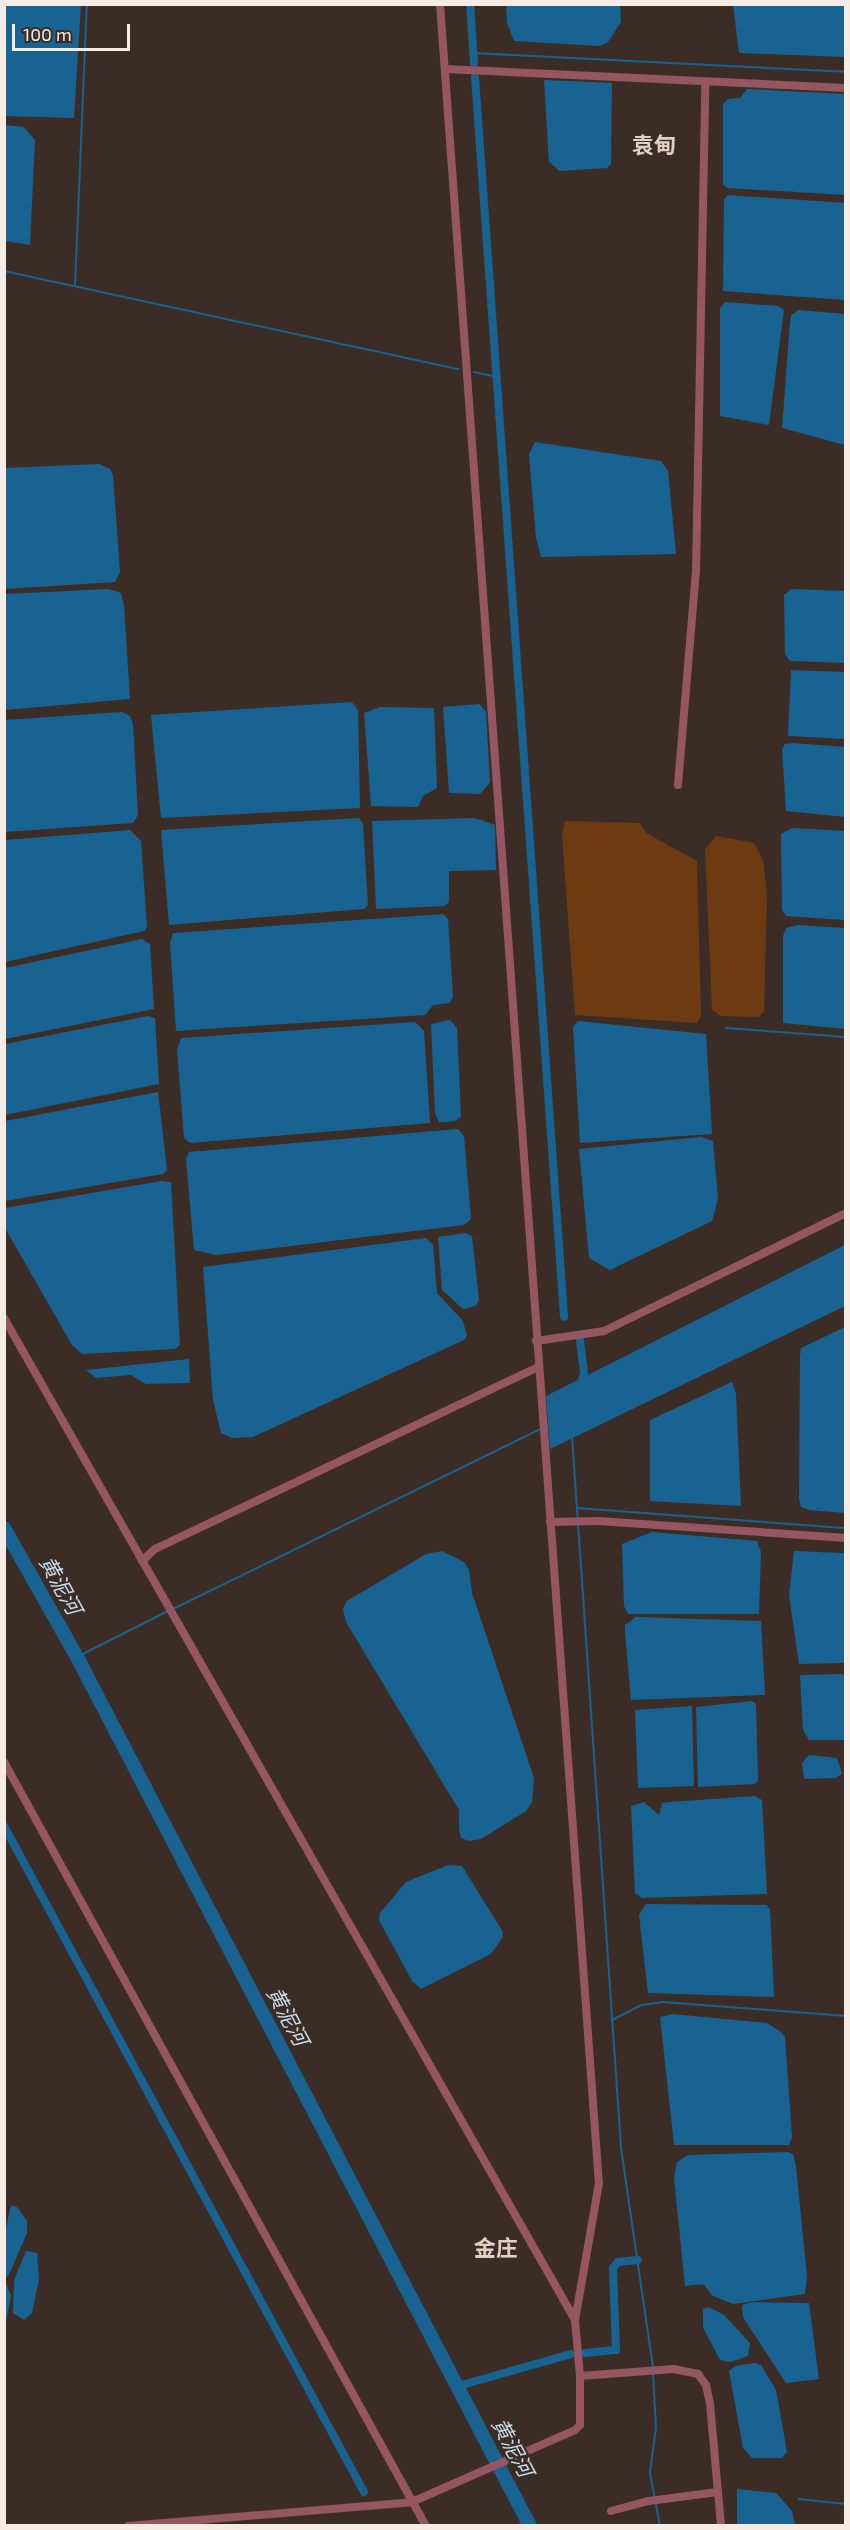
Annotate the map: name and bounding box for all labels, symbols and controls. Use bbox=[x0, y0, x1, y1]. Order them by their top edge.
scale bar bbox=[15, 12, 134, 50]
text: 100 m bbox=[23, 23, 72, 45]
district label: 袁甸 bbox=[632, 132, 676, 158]
water label: 黄泥河 bbox=[35, 1551, 87, 1619]
water label: 黄泥河 bbox=[262, 1982, 314, 2050]
district label: 金庄 bbox=[474, 2235, 518, 2261]
water label: 黄泥河 bbox=[487, 2413, 539, 2481]

